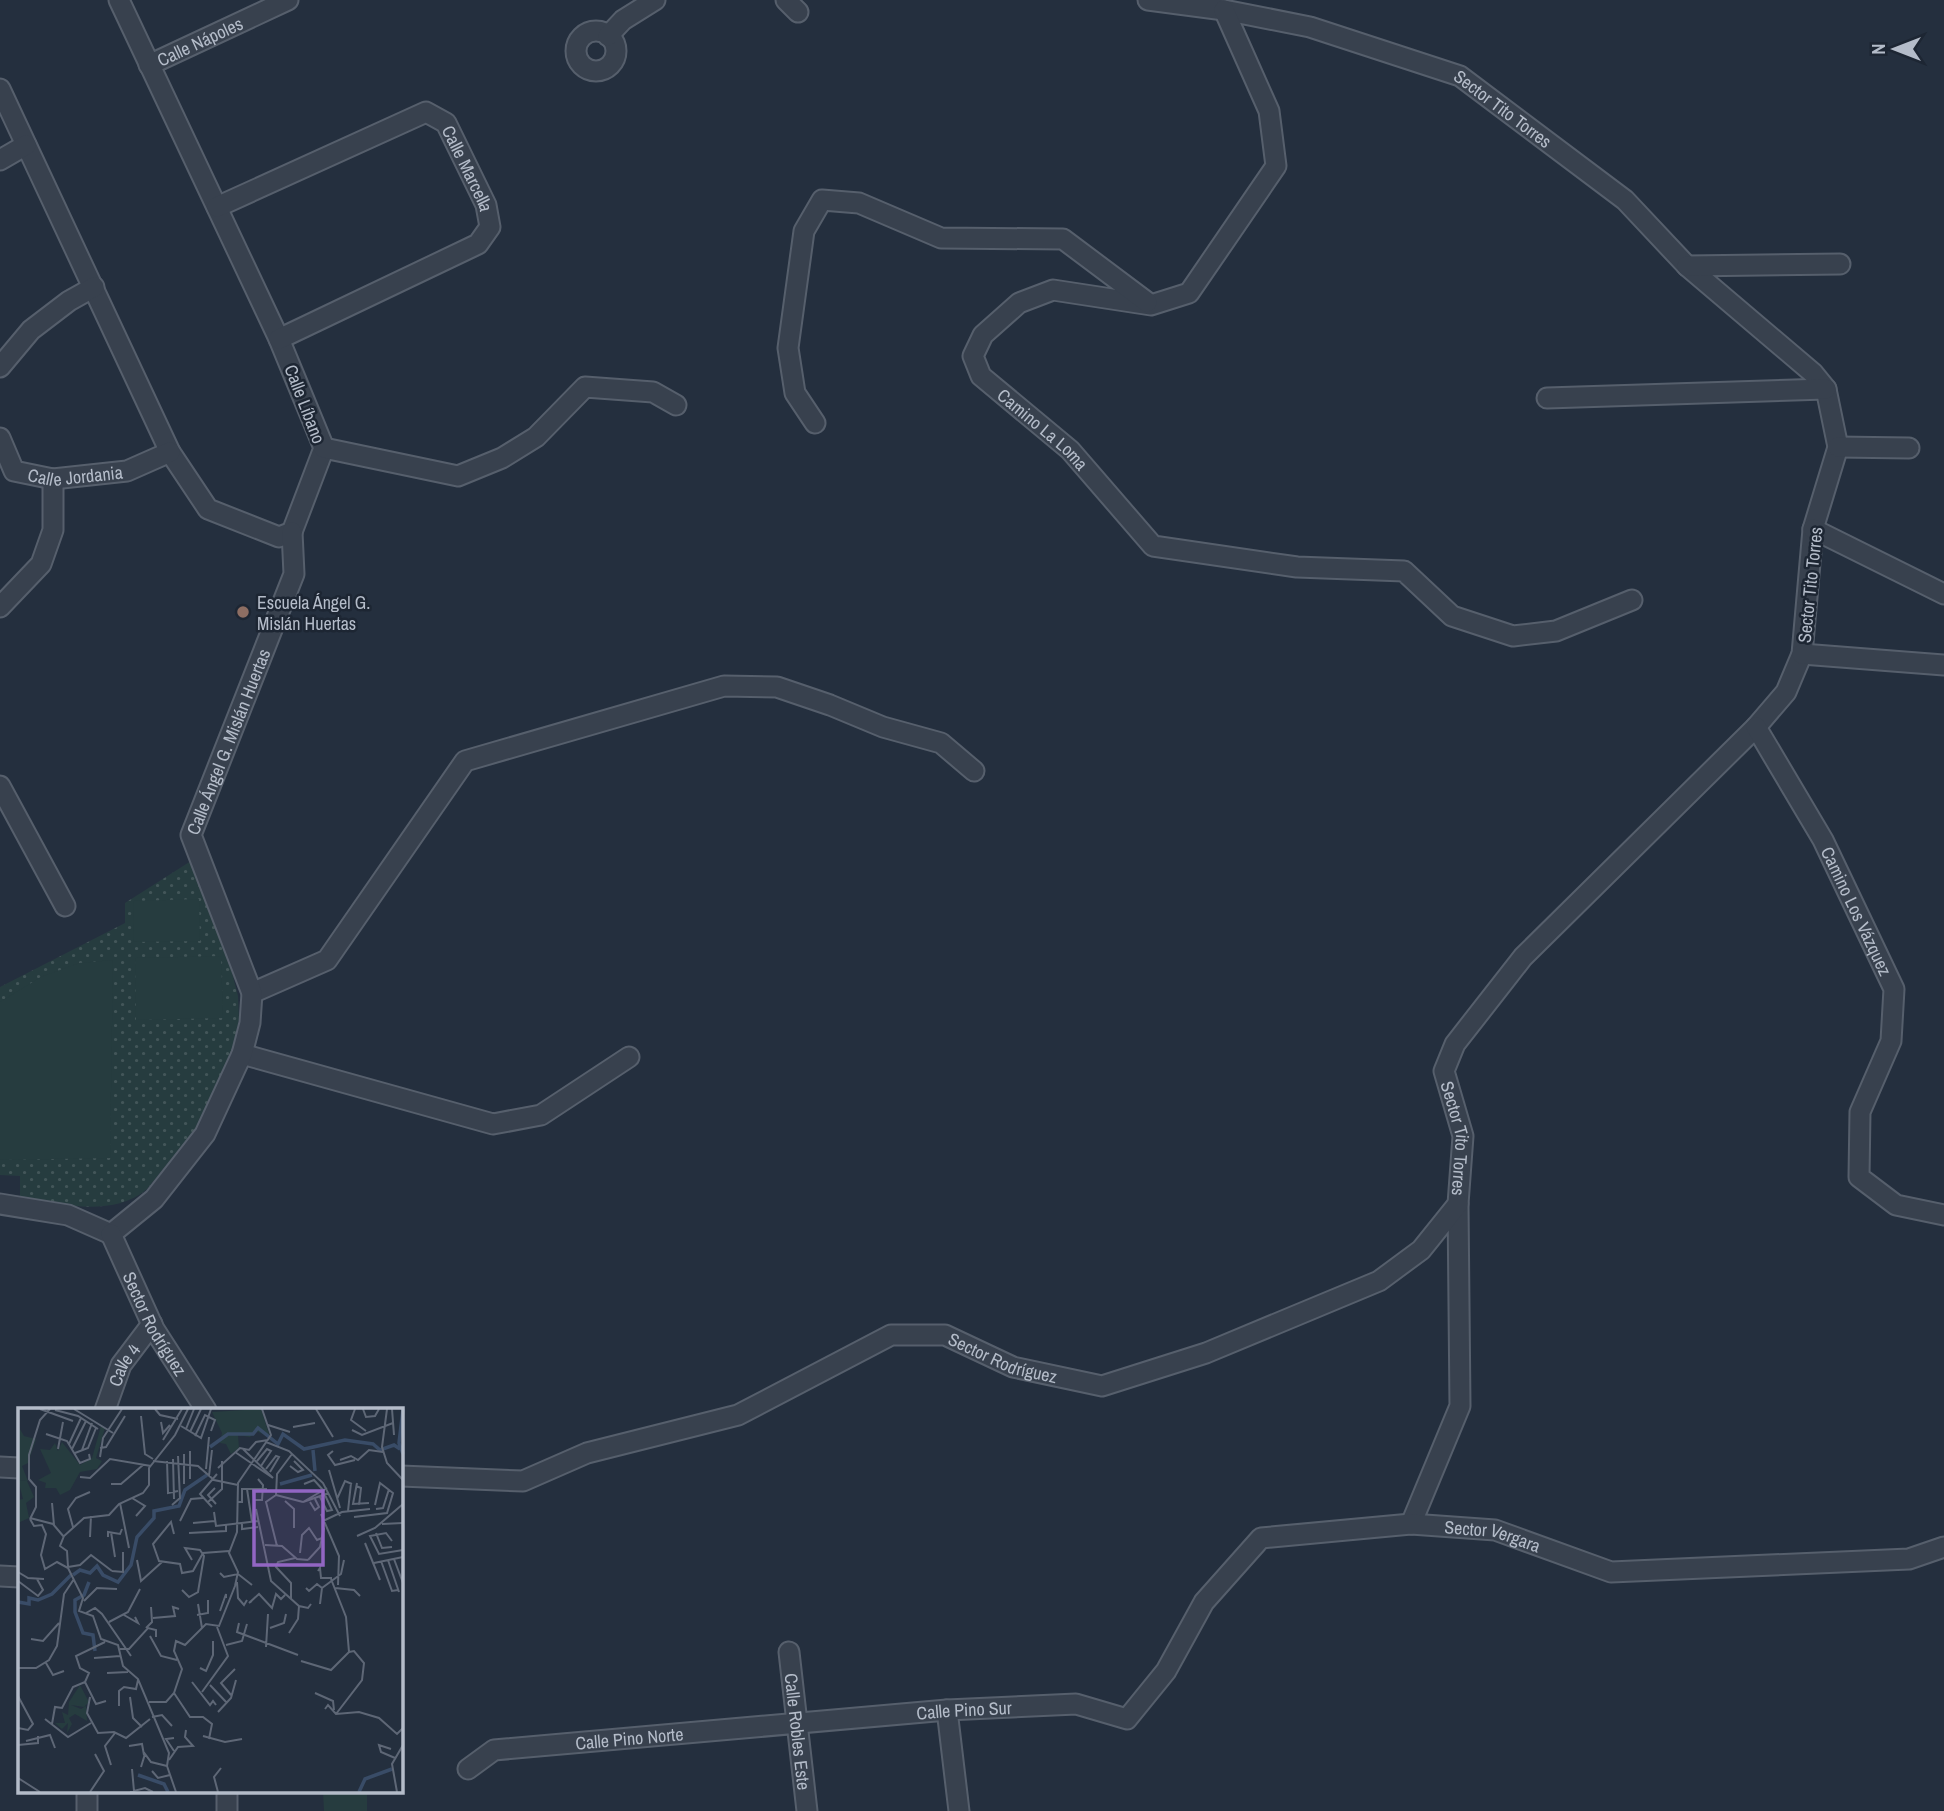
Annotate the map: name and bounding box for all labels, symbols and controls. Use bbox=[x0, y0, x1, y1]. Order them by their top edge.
street label: Calle Nápoles bbox=[153, 10, 247, 72]
north arrow bbox=[1860, 14, 1930, 84]
text: N bbox=[1865, 43, 1891, 55]
street label: Sector Tito Torres bbox=[1449, 63, 1557, 153]
street label: Calle Marcella bbox=[436, 121, 499, 213]
street label: Calle Líbano bbox=[278, 361, 332, 447]
street label: Camino La Loma bbox=[992, 382, 1094, 475]
street label: Calle Jordania bbox=[26, 459, 124, 491]
street label: Sector Tito Torres bbox=[1791, 526, 1829, 644]
place label: Escuela Ángel G. Mislán Huertas bbox=[257, 590, 370, 636]
marker: Escuela Ángel G. Mislán Huertas bbox=[235, 604, 251, 620]
street label: Calle Ángel G. Mislán Huertas bbox=[180, 645, 276, 838]
street label: Camino Los Vázquez bbox=[1815, 842, 1898, 980]
street label: Sector Tito Torres bbox=[1435, 1078, 1476, 1197]
street label: Sector Rodríguez bbox=[117, 1268, 193, 1381]
street label: Sector Rodríguez bbox=[944, 1326, 1060, 1389]
street label: Calle 4 bbox=[102, 1338, 146, 1390]
inset map bbox=[18, 1408, 402, 1794]
street label: Sector Vergara bbox=[1443, 1514, 1544, 1558]
street label: Calle Robles Este bbox=[779, 1672, 817, 1791]
street label: Calle Pino Sur bbox=[915, 1695, 1012, 1725]
street label: Calle Pino Norte bbox=[574, 1721, 684, 1755]

